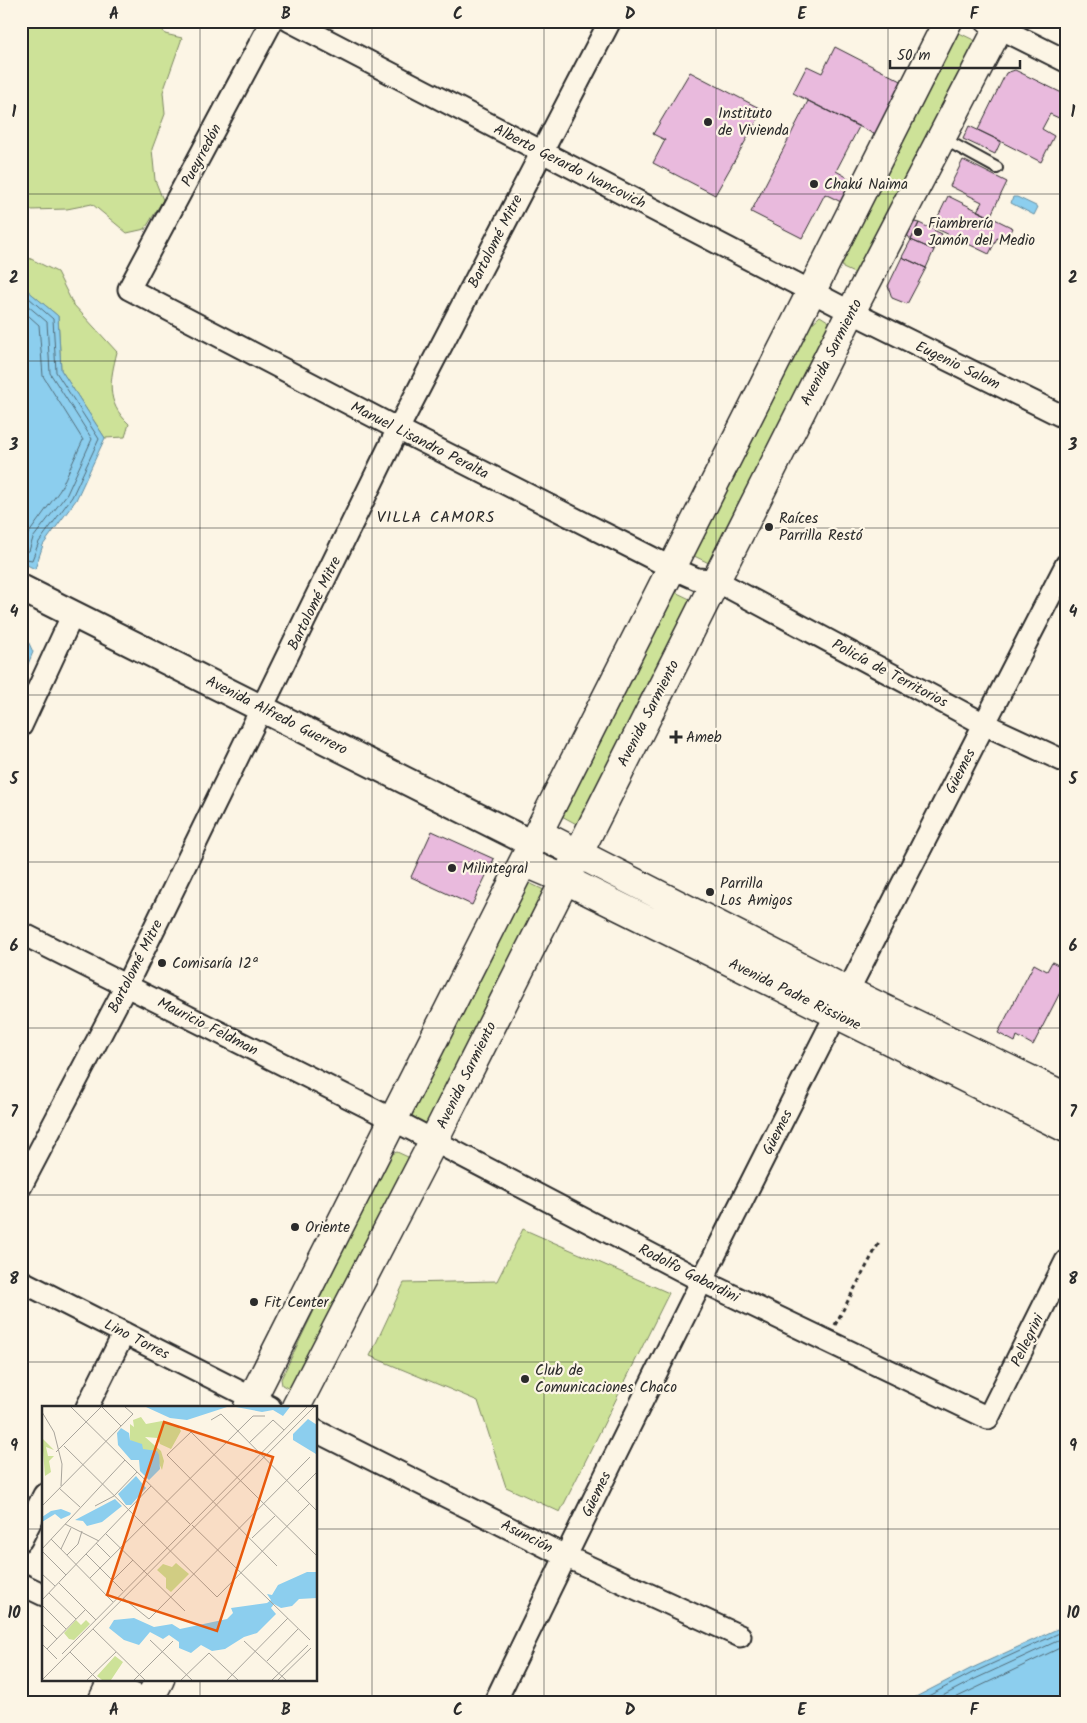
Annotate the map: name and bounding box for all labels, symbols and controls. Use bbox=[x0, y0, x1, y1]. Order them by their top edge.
text: A bbox=[109, 2, 119, 27]
text: B bbox=[281, 2, 291, 27]
text: C bbox=[453, 2, 463, 27]
text: D bbox=[625, 2, 636, 27]
text: E bbox=[798, 2, 808, 27]
text: F bbox=[970, 2, 980, 27]
scale bar bbox=[890, 38, 1020, 70]
text: 50 m bbox=[897, 44, 931, 68]
text: 1 bbox=[12, 100, 17, 125]
text: 1 bbox=[1071, 100, 1076, 125]
place label: Instituto de Vivienda bbox=[718, 102, 789, 143]
marker: Instituto de Vivienda bbox=[702, 116, 714, 128]
street label: Alberto Gerardo Ivancovich bbox=[489, 118, 650, 216]
street label: Pueyrredón bbox=[175, 120, 228, 191]
place label: Chakú Naima bbox=[824, 173, 908, 197]
marker: Chakú Naima bbox=[808, 178, 820, 190]
street label: Bartolomé Mitre bbox=[462, 190, 530, 292]
place label: Fiambrería Jamón del Medio bbox=[928, 212, 1035, 253]
marker: Fiambrería Jamón del Medio bbox=[912, 226, 924, 238]
text: 2 bbox=[9, 266, 19, 291]
text: 2 bbox=[1068, 266, 1078, 291]
street label: Avenida Sarmiento bbox=[795, 295, 869, 410]
street label: Eugenio Salom bbox=[911, 335, 1004, 397]
street label: Manuel Lisandro Peralta bbox=[346, 396, 493, 486]
text: 3 bbox=[9, 433, 19, 458]
text: 3 bbox=[1068, 433, 1078, 458]
district label: VILLA CAMORS bbox=[377, 505, 495, 530]
place label: Raíces Parrilla Restó bbox=[779, 507, 864, 548]
marker: Raíces Parrilla Restó bbox=[763, 521, 775, 533]
street label: Bartolomé Mitre bbox=[282, 552, 348, 655]
text: 4 bbox=[10, 600, 19, 625]
text: 4 bbox=[1069, 600, 1078, 625]
street label: Policía de Territorios bbox=[827, 633, 952, 715]
street label: Avenida Sarmiento bbox=[612, 656, 686, 771]
street label: Avenida Alfredo Guerrero bbox=[201, 670, 352, 762]
place label: Ameb bbox=[686, 726, 722, 750]
marker: Ameb bbox=[670, 731, 682, 743]
street label: Güemes bbox=[939, 744, 983, 798]
text: 5 bbox=[9, 767, 20, 792]
text: 5 bbox=[1068, 767, 1079, 792]
place label: Milintegral bbox=[462, 857, 528, 881]
marker: Milintegral bbox=[446, 862, 458, 874]
place label: Parrilla Los Amigos bbox=[720, 872, 793, 913]
marker: Parrilla Los Amigos bbox=[704, 886, 716, 898]
street label: Bartolomé Mitre bbox=[102, 915, 170, 1017]
text: 6 bbox=[10, 934, 19, 959]
text: 6 bbox=[1069, 934, 1078, 959]
place label: Comisaría 12ª bbox=[172, 952, 259, 976]
street label: Avenida Padre Rissione bbox=[724, 952, 865, 1038]
marker: Comisaría 12ª bbox=[156, 957, 168, 969]
street label: Mauricio Feldman bbox=[153, 991, 262, 1063]
street label: Avenida Sarmiento bbox=[430, 1017, 503, 1133]
text: 7 bbox=[10, 1100, 18, 1125]
text: 7 bbox=[1069, 1100, 1077, 1125]
street label: Güemes bbox=[756, 1105, 800, 1159]
place label: Oriente bbox=[305, 1216, 350, 1240]
marker: Oriente bbox=[289, 1221, 301, 1233]
street label: Rodolfo Gabardini bbox=[634, 1238, 745, 1310]
text: 8 bbox=[9, 1267, 19, 1292]
text: 8 bbox=[1068, 1267, 1078, 1292]
place label: Fit Center bbox=[264, 1291, 330, 1315]
marker: Fit Center bbox=[248, 1296, 260, 1308]
street label: Pellegrini bbox=[1005, 1309, 1052, 1371]
street label: Lino Torres bbox=[100, 1313, 174, 1367]
place label: Club de Comunicaciones Chaco bbox=[535, 1359, 677, 1400]
marker: Club de Comunicaciones Chaco bbox=[519, 1373, 531, 1385]
inset map bbox=[42, 1406, 318, 1680]
text: 9 bbox=[10, 1434, 18, 1459]
text: 9 bbox=[1069, 1434, 1077, 1459]
street label: Güemes bbox=[576, 1467, 619, 1521]
street label: Asunción bbox=[496, 1514, 557, 1560]
text: 10 bbox=[7, 1601, 21, 1626]
text: 10 bbox=[1066, 1601, 1080, 1626]
text: A bbox=[109, 1698, 119, 1723]
text: B bbox=[281, 1698, 291, 1723]
text: C bbox=[453, 1698, 463, 1723]
text: D bbox=[625, 1698, 636, 1723]
text: E bbox=[798, 1698, 808, 1723]
text: F bbox=[970, 1698, 980, 1723]

